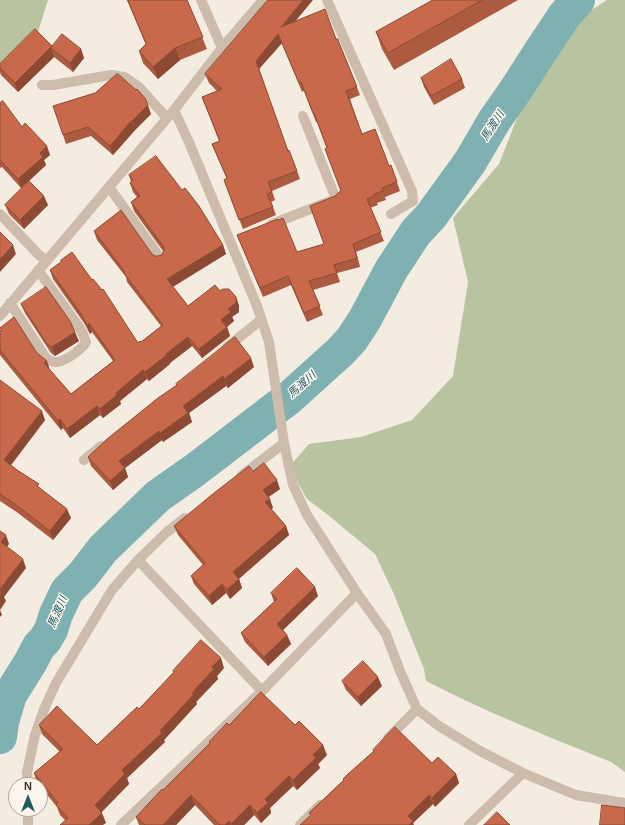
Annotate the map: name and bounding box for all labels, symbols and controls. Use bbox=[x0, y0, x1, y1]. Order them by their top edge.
water label: 馬渡川 bbox=[478, 109, 508, 143]
water label: 馬渡川 bbox=[285, 369, 319, 401]
water label: 馬渡川 bbox=[45, 594, 71, 630]
north arrow bbox=[8, 777, 48, 817]
text: N bbox=[24, 780, 32, 792]

